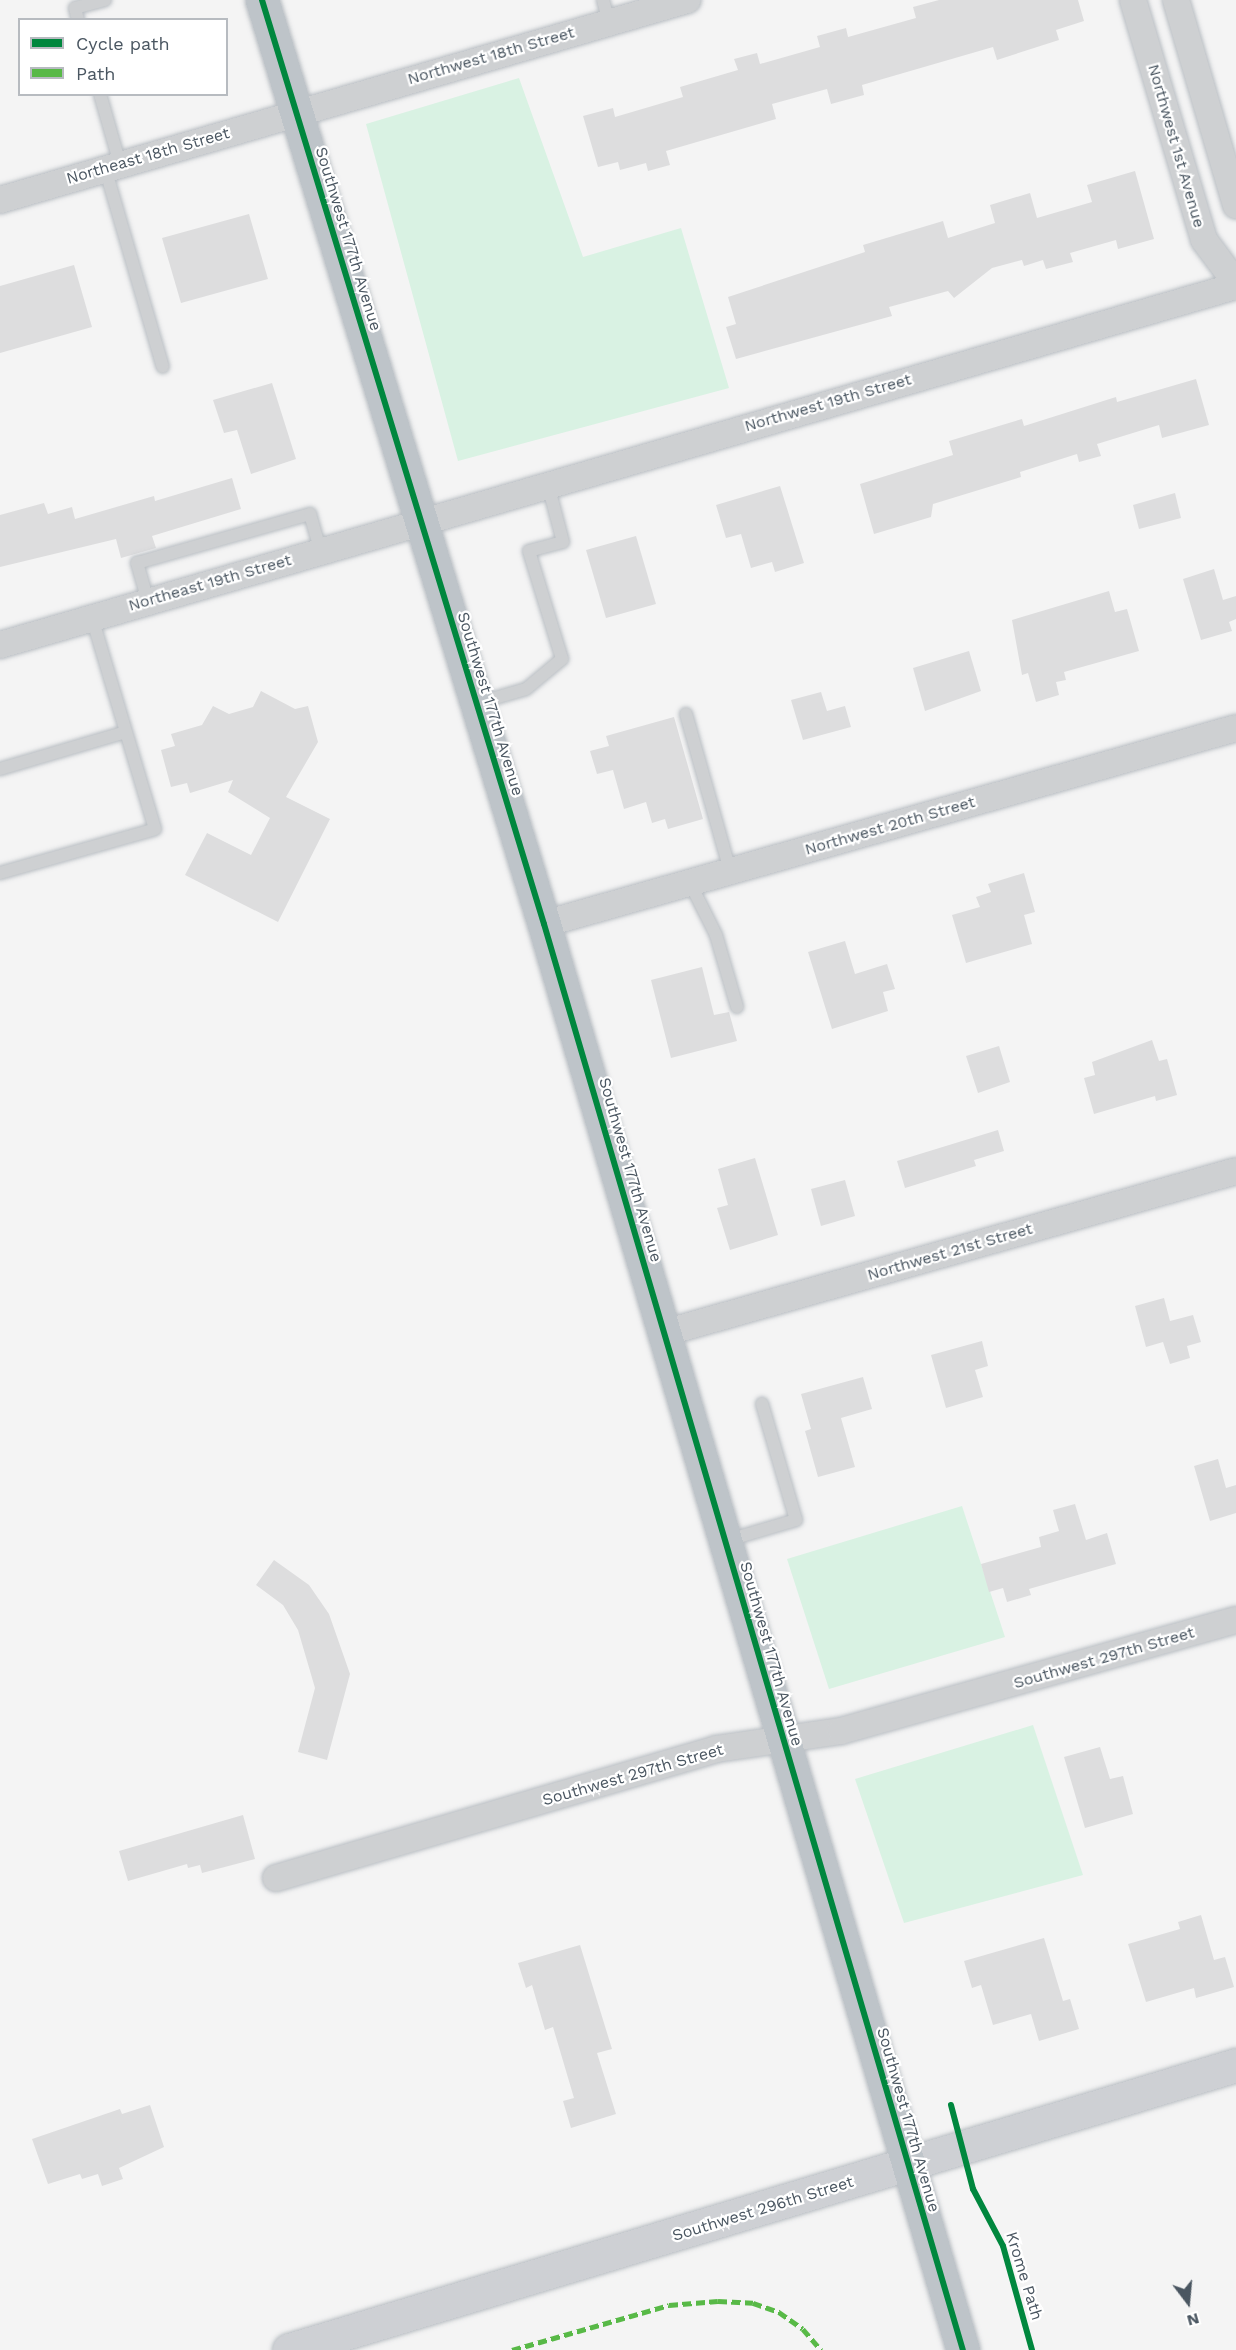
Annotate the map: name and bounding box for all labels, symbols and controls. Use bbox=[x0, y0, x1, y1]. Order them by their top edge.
legend bbox=[18, 18, 228, 96]
street label: Northwest 18th Street bbox=[405, 23, 577, 89]
text: Cycle path bbox=[76, 33, 170, 54]
street label: Northwest 1st Avenue bbox=[1143, 62, 1209, 230]
text: Path bbox=[76, 63, 116, 84]
street label: Northeast 18th Street bbox=[64, 123, 232, 189]
street label: Southwest 177th Avenue bbox=[311, 144, 385, 334]
street label: Northwest 19th Street bbox=[742, 370, 914, 436]
street label: Northeast 19th Street bbox=[126, 550, 294, 616]
street label: Southwest 177th Avenue bbox=[453, 609, 527, 799]
street label: Northwest 20th Street bbox=[803, 792, 977, 860]
street label: Southwest 177th Avenue bbox=[594, 1075, 666, 1265]
street label: Northwest 21st Street bbox=[865, 1219, 1035, 1285]
street label: Southwest 177th Avenue bbox=[735, 1559, 807, 1749]
street label: Southwest 297th Street bbox=[1011, 1623, 1197, 1693]
street label: Southwest 297th Street bbox=[540, 1740, 726, 1810]
street label: Southwest 177th Avenue bbox=[872, 2025, 944, 2215]
street label: Southwest 296th Street bbox=[670, 2172, 856, 2246]
street label: Krome Path bbox=[1001, 2229, 1047, 2323]
north arrow bbox=[1158, 2272, 1218, 2332]
text: N bbox=[1185, 2309, 1201, 2331]

